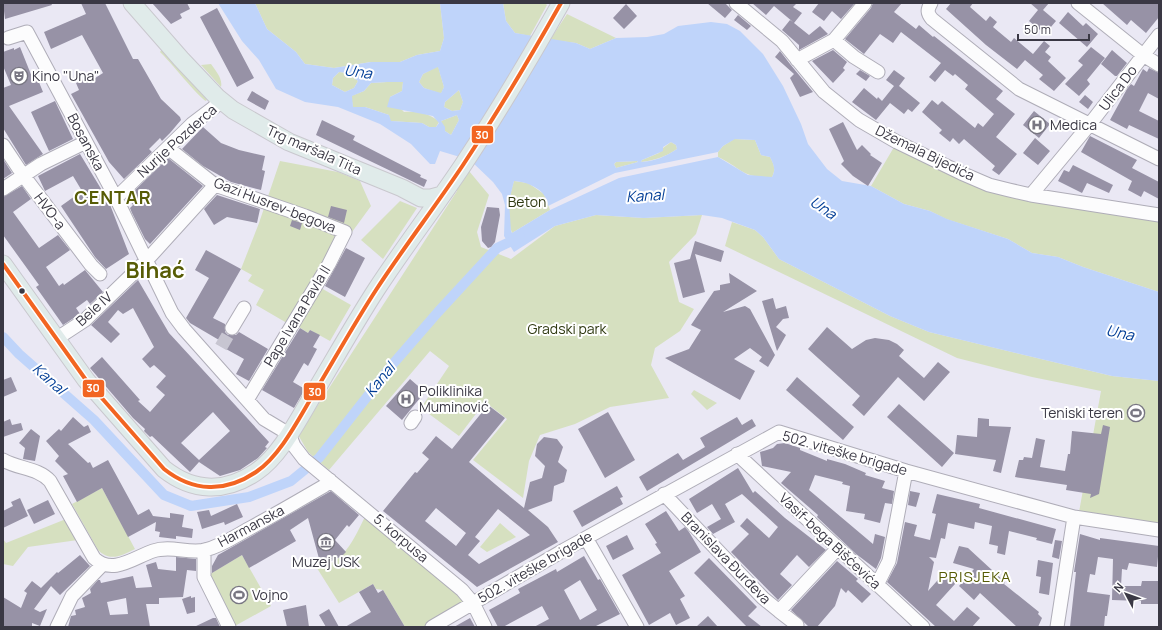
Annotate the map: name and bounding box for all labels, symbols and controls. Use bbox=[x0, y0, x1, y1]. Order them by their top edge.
scale bar bbox=[1018, 16, 1089, 42]
text: 50 m bbox=[1024, 21, 1051, 38]
water label: Una bbox=[343, 59, 374, 84]
street label: Ulica Do bbox=[1094, 61, 1141, 114]
theatre icon: Kino "Una" bbox=[9, 66, 29, 86]
place label: Kino "Una" bbox=[32, 66, 100, 85]
street label: Nurije Pozderca bbox=[133, 100, 220, 181]
street label: Bosanska bbox=[63, 110, 109, 174]
hospital icon: Medica bbox=[1027, 115, 1047, 135]
place label: Medica bbox=[1050, 115, 1097, 134]
street label: Trg maršala Tita bbox=[264, 120, 365, 179]
street label: Džemala Bijedića bbox=[872, 120, 978, 185]
line badge: 30 bbox=[471, 125, 494, 144]
text: 30 bbox=[475, 127, 489, 142]
street label: Gazi Husrev-begova bbox=[211, 172, 339, 237]
water label: Kanal bbox=[625, 184, 667, 207]
district label: CENTAR bbox=[74, 185, 152, 209]
street label: HVO-a bbox=[30, 188, 70, 233]
water label: Una bbox=[806, 191, 841, 225]
park label: Beton bbox=[508, 192, 546, 211]
district label: Bihać bbox=[125, 255, 185, 285]
street label: Pape Ivana Pavla II bbox=[259, 262, 334, 370]
unlabelled marker bbox=[17, 286, 27, 296]
street label: Bele IV bbox=[71, 287, 116, 330]
park label: Gradski park bbox=[527, 319, 608, 338]
water label: Una bbox=[1104, 319, 1137, 346]
water label: Kanal bbox=[359, 356, 401, 401]
water label: Kanal bbox=[28, 358, 72, 401]
line badge: 30 bbox=[82, 379, 105, 398]
text: 30 bbox=[86, 380, 100, 395]
place label: Poliklinika Muminović bbox=[419, 381, 489, 416]
line badge: 30 bbox=[303, 382, 326, 401]
text: 30 bbox=[308, 384, 322, 399]
hospital icon: Poliklinika Muminović bbox=[396, 389, 416, 409]
place label: Teniski teren bbox=[1041, 403, 1123, 422]
sports icon: Teniski teren bbox=[1126, 403, 1146, 423]
street label: 502. viteške brigade bbox=[780, 426, 910, 479]
street label: Vasif-bega Bišćevića bbox=[775, 488, 885, 593]
street label: Harmanska bbox=[214, 500, 287, 551]
street label: Branislava Đurđeva bbox=[677, 507, 775, 608]
street label: 5. korpusa bbox=[370, 509, 433, 566]
street label: 502. viteške brigade bbox=[474, 526, 595, 607]
museum icon: Muzej USK bbox=[316, 532, 336, 552]
place label: Muzej USK bbox=[292, 552, 361, 571]
district label: PRISJEKA bbox=[938, 566, 1012, 587]
north arrow bbox=[1106, 574, 1146, 614]
text: N bbox=[1110, 579, 1126, 595]
sports icon: Vojno bbox=[229, 585, 249, 605]
place label: Vojno bbox=[252, 585, 288, 604]

